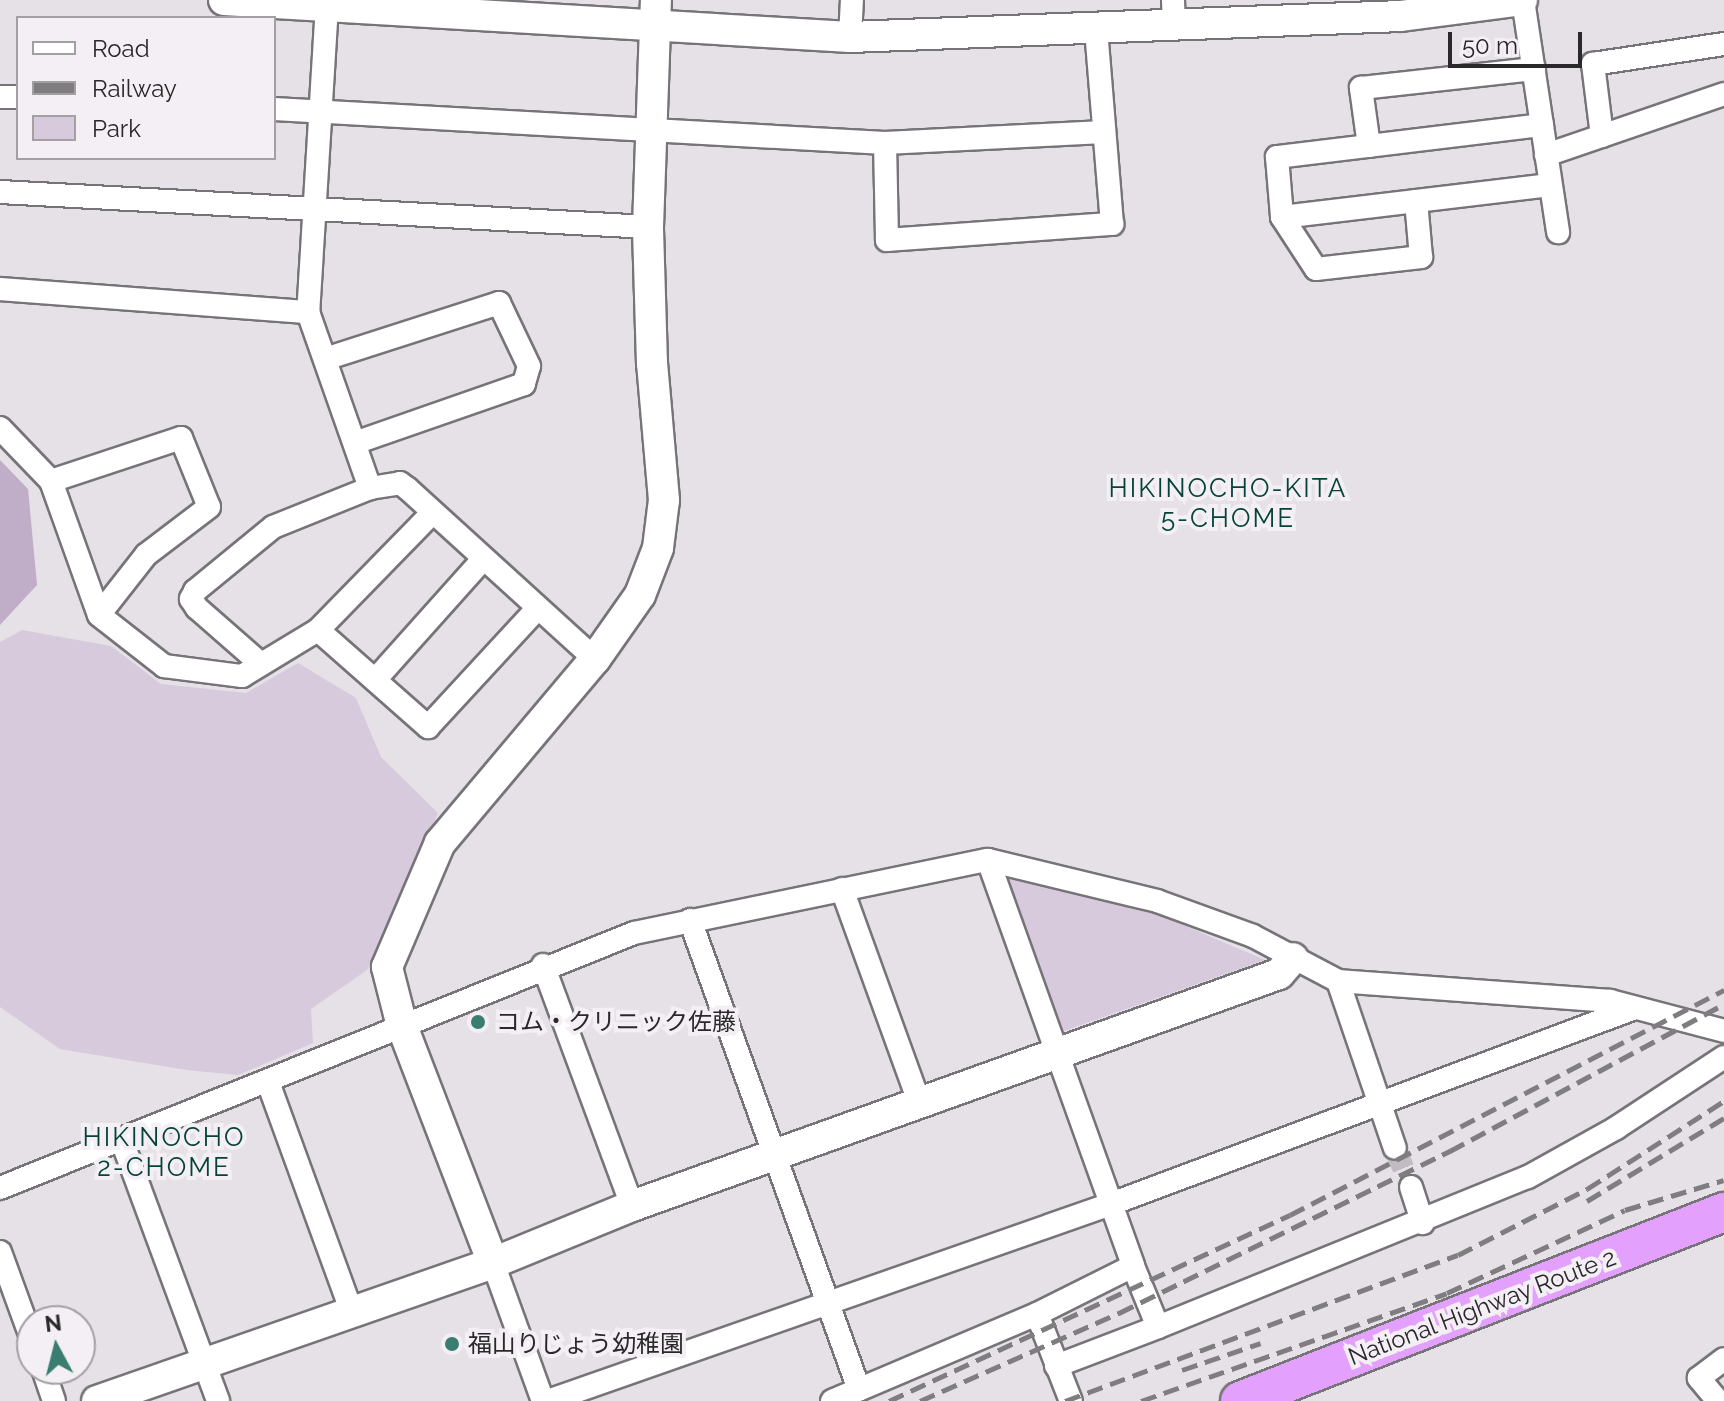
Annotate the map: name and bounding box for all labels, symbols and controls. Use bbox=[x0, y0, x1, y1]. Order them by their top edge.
legend bbox=[16, 16, 276, 160]
scale bar bbox=[1452, 16, 1586, 66]
text: 50 m bbox=[1462, 31, 1518, 60]
text: Road bbox=[92, 34, 150, 63]
text: Railway bbox=[92, 74, 177, 103]
text: Park bbox=[92, 114, 141, 143]
district label: HIKINOCHO-KITA 5-CHOME bbox=[1109, 473, 1347, 534]
place label: コム・クリニック佐藤 bbox=[496, 1008, 736, 1036]
marker: コム・クリニック佐藤 bbox=[467, 1011, 489, 1033]
district label: HIKINOCHO 2-CHOME bbox=[83, 1122, 245, 1184]
street label: National Highway Route 2 bbox=[1344, 1242, 1620, 1372]
north arrow bbox=[16, 1305, 96, 1385]
text: N bbox=[43, 1309, 63, 1337]
place label: 福山りじょう幼稚園 bbox=[468, 1330, 684, 1358]
marker: 福山りじょう幼稚園 bbox=[443, 1335, 461, 1353]

